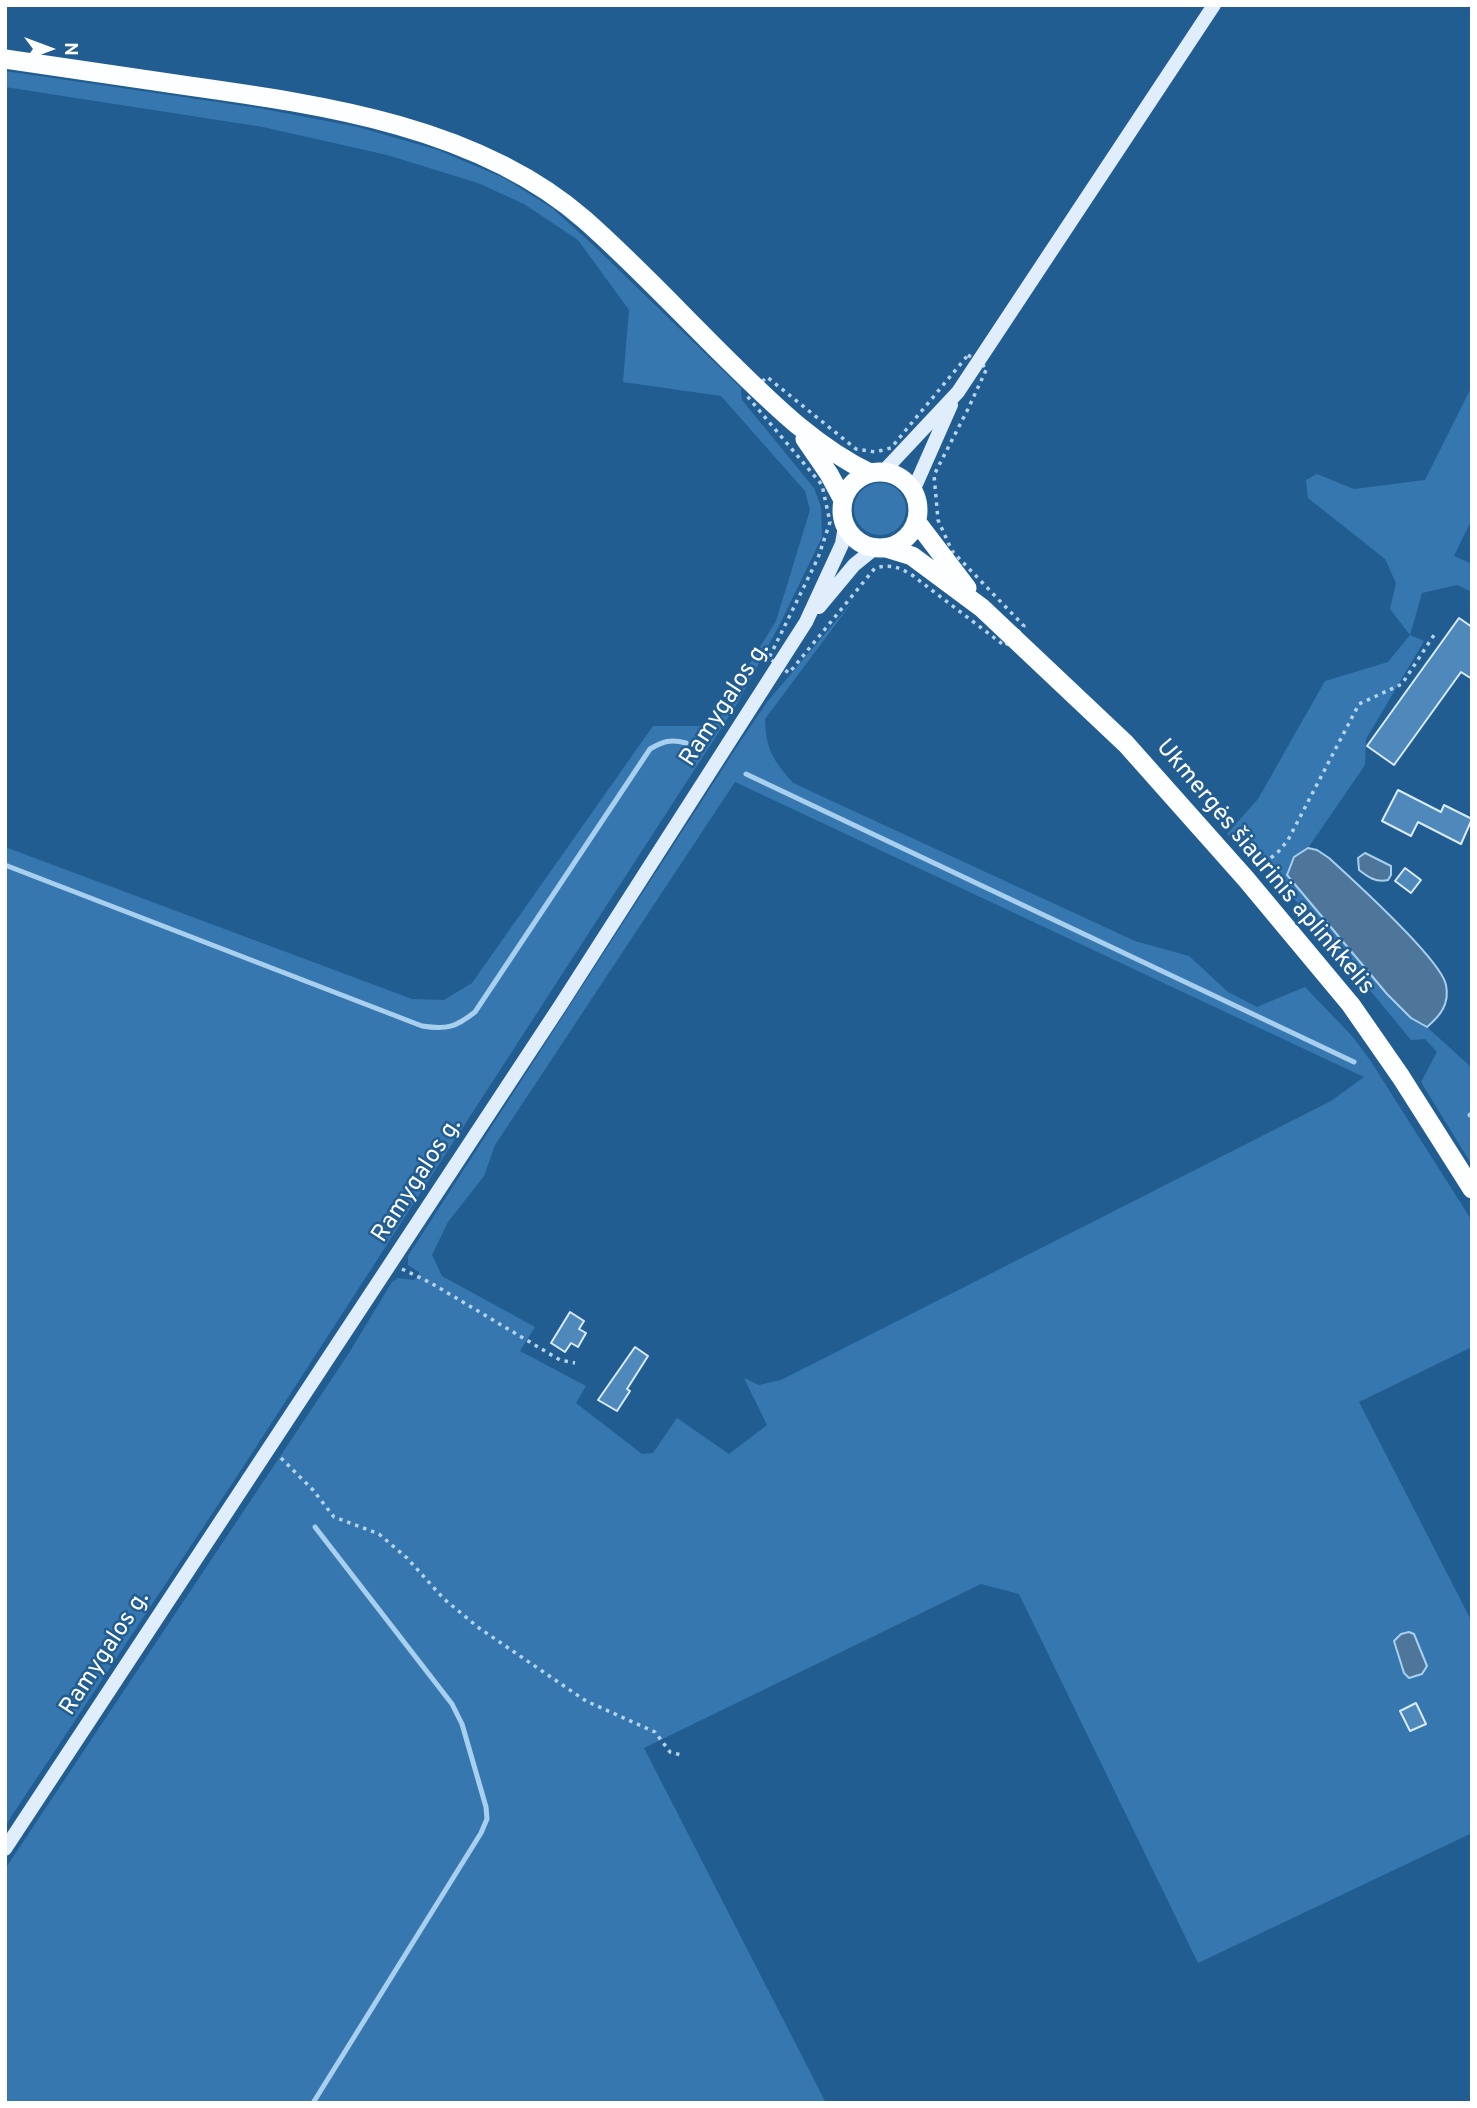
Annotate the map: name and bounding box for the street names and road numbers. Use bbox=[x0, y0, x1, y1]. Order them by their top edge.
street label: Ramygalos g. bbox=[675, 637, 777, 773]
street label: Ukmergės šiaurinis aplinkkelis bbox=[1149, 734, 1379, 1002]
street label: Ramygalos g. bbox=[367, 1113, 469, 1249]
street label: Ramygalos g. bbox=[55, 1586, 157, 1722]

